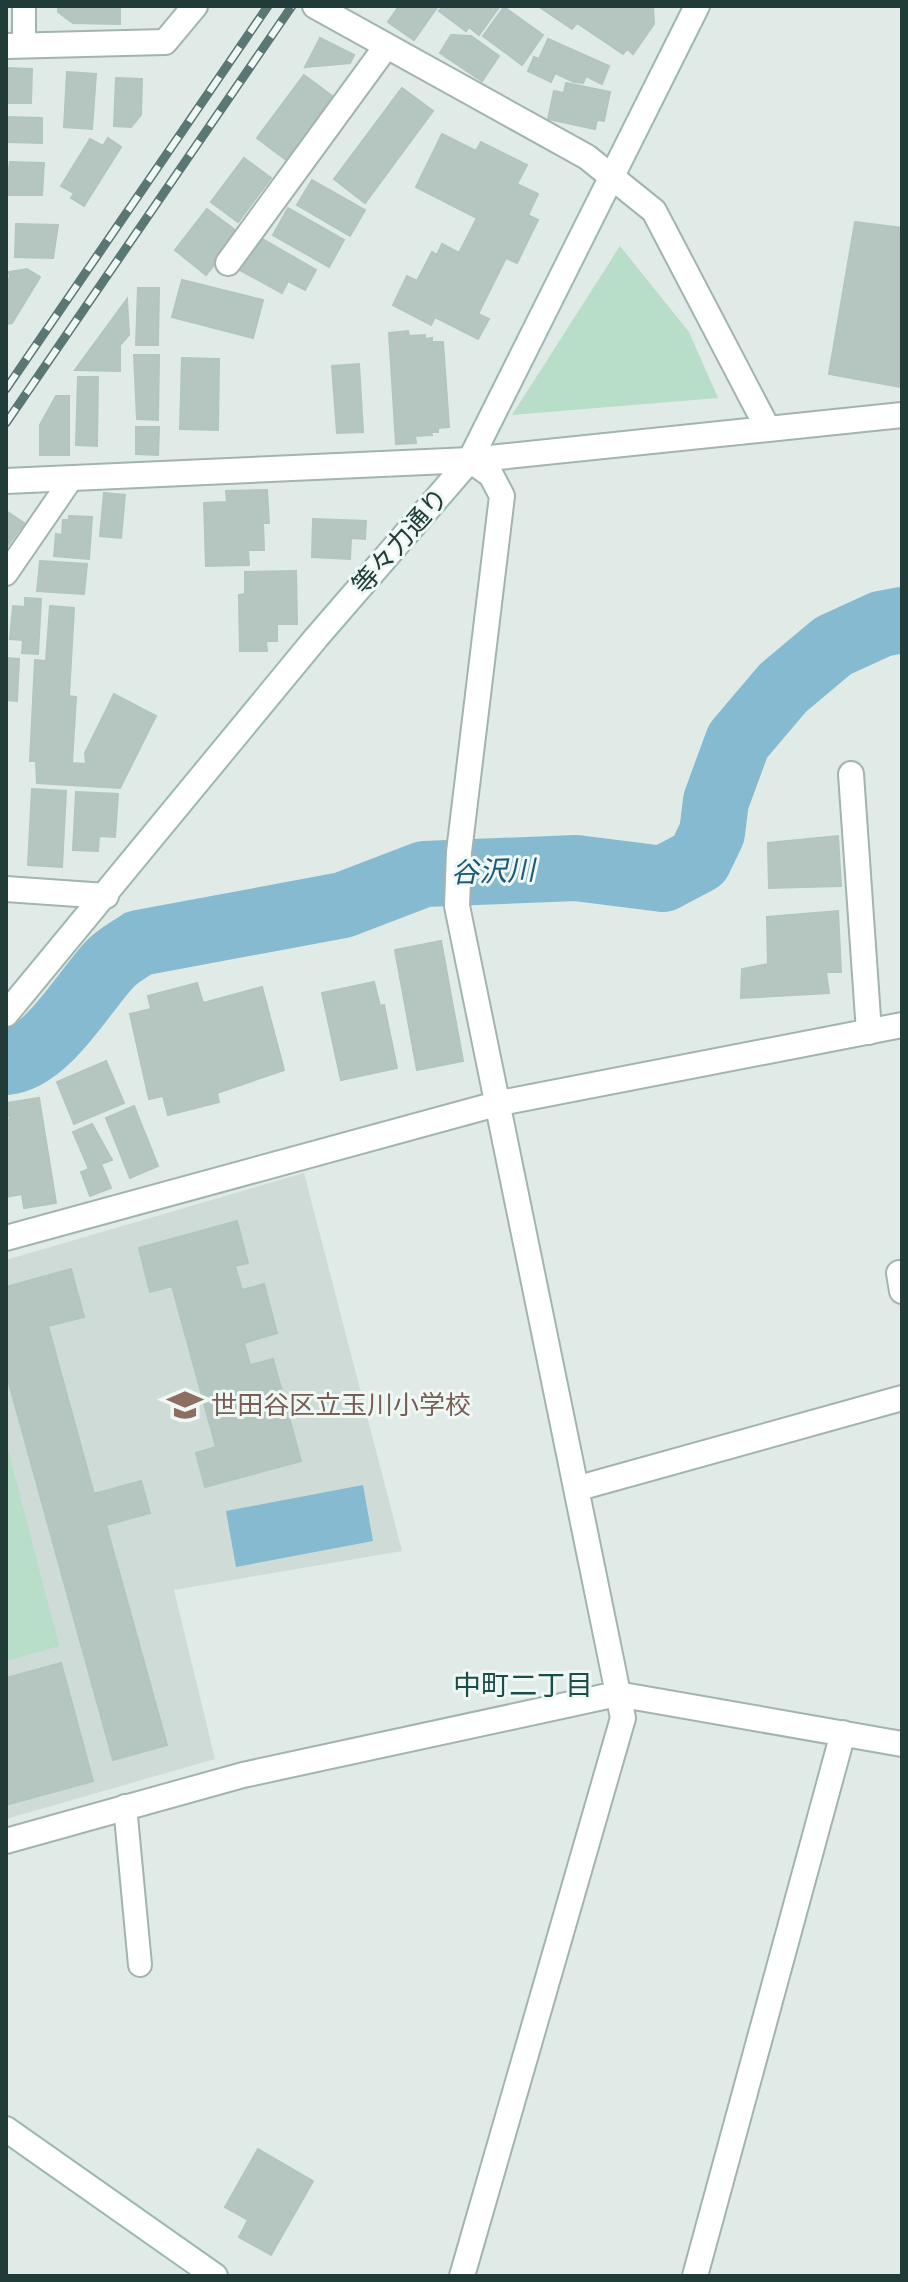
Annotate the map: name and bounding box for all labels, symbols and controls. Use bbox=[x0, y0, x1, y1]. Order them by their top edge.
street label: 等々力通り bbox=[345, 481, 454, 600]
water label: 谷沢川 bbox=[450, 852, 539, 888]
school or university icon: 世田谷区立玉川小学校 bbox=[166, 1386, 204, 1424]
place label: 世田谷区立玉川小学校 bbox=[211, 1389, 471, 1420]
district label: 中町二丁目 bbox=[453, 1668, 593, 1701]

